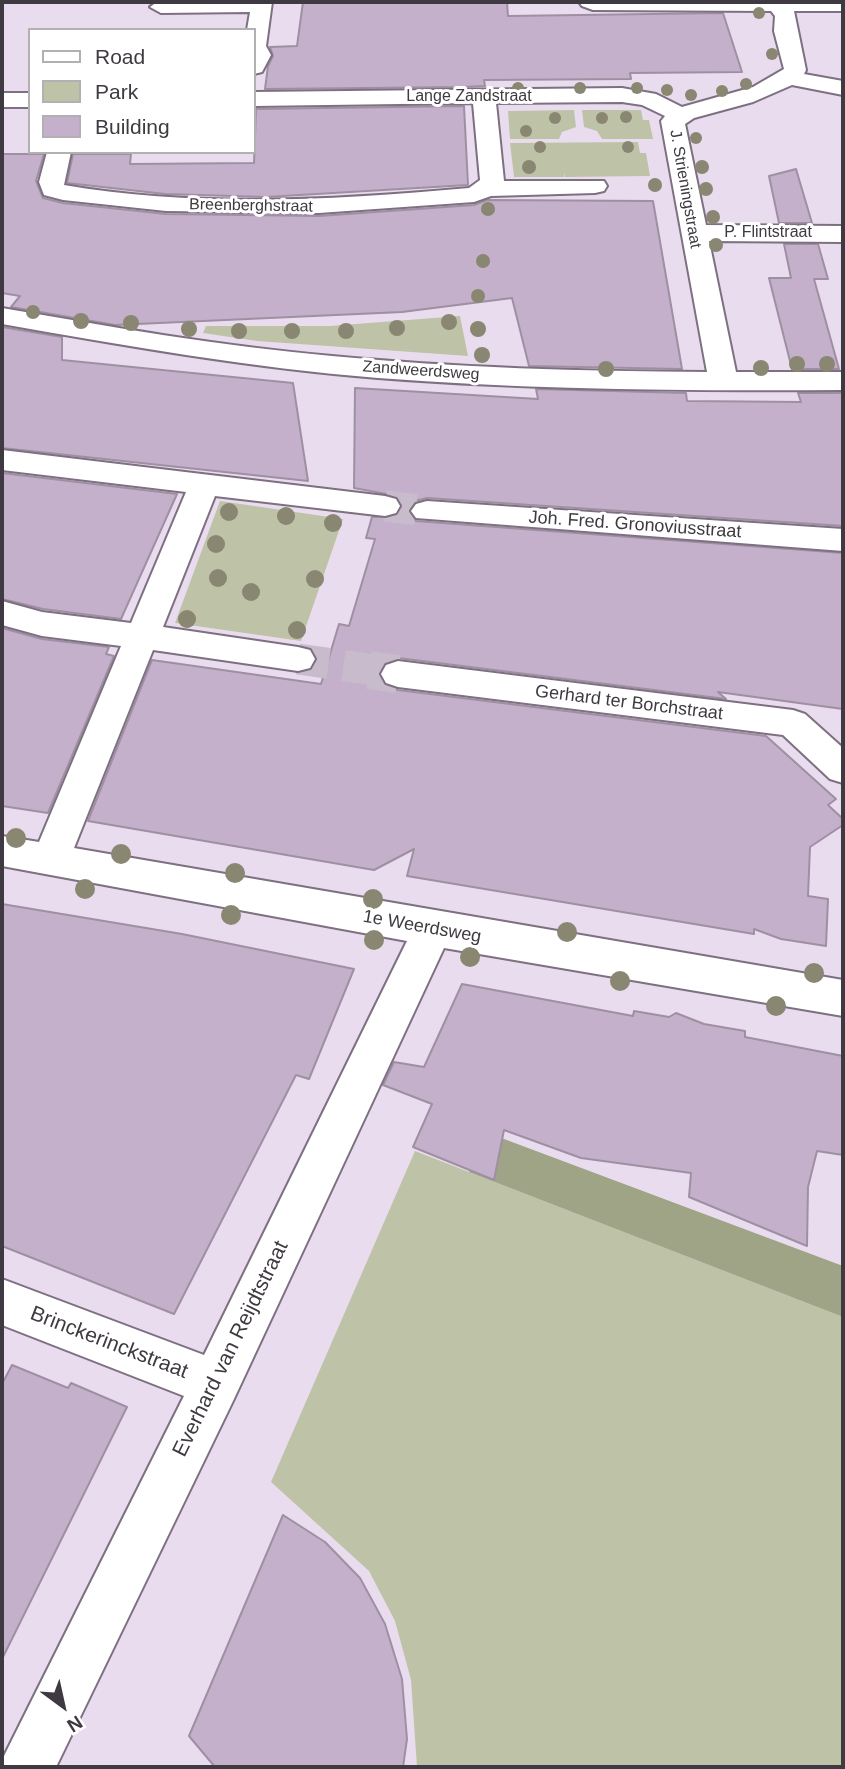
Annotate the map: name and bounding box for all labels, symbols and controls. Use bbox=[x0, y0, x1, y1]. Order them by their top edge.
legend bbox=[28, 28, 256, 154]
text: Road bbox=[95, 45, 145, 68]
text: Park bbox=[95, 80, 138, 103]
street label: Lange Zandstraat bbox=[406, 87, 532, 107]
text: Building bbox=[95, 115, 170, 138]
street label: J. Strieningstraat bbox=[665, 128, 705, 250]
street label: Breenberghstraat bbox=[189, 195, 313, 217]
street label: P. Flintstraat bbox=[724, 223, 812, 243]
street label: Zandweerdsweg bbox=[362, 357, 480, 385]
street label: Joh. Fred. Gronoviusstraat bbox=[528, 507, 742, 543]
street label: Gerhard ter Borchstraat bbox=[534, 681, 724, 725]
street label: 1e Weerdsweg bbox=[361, 906, 483, 948]
street label: Everhard van Reijdtstraat bbox=[168, 1237, 294, 1461]
street label: Brinckerinckstraat bbox=[27, 1301, 191, 1385]
north arrow bbox=[28, 1671, 98, 1741]
text: N bbox=[63, 1711, 86, 1737]

